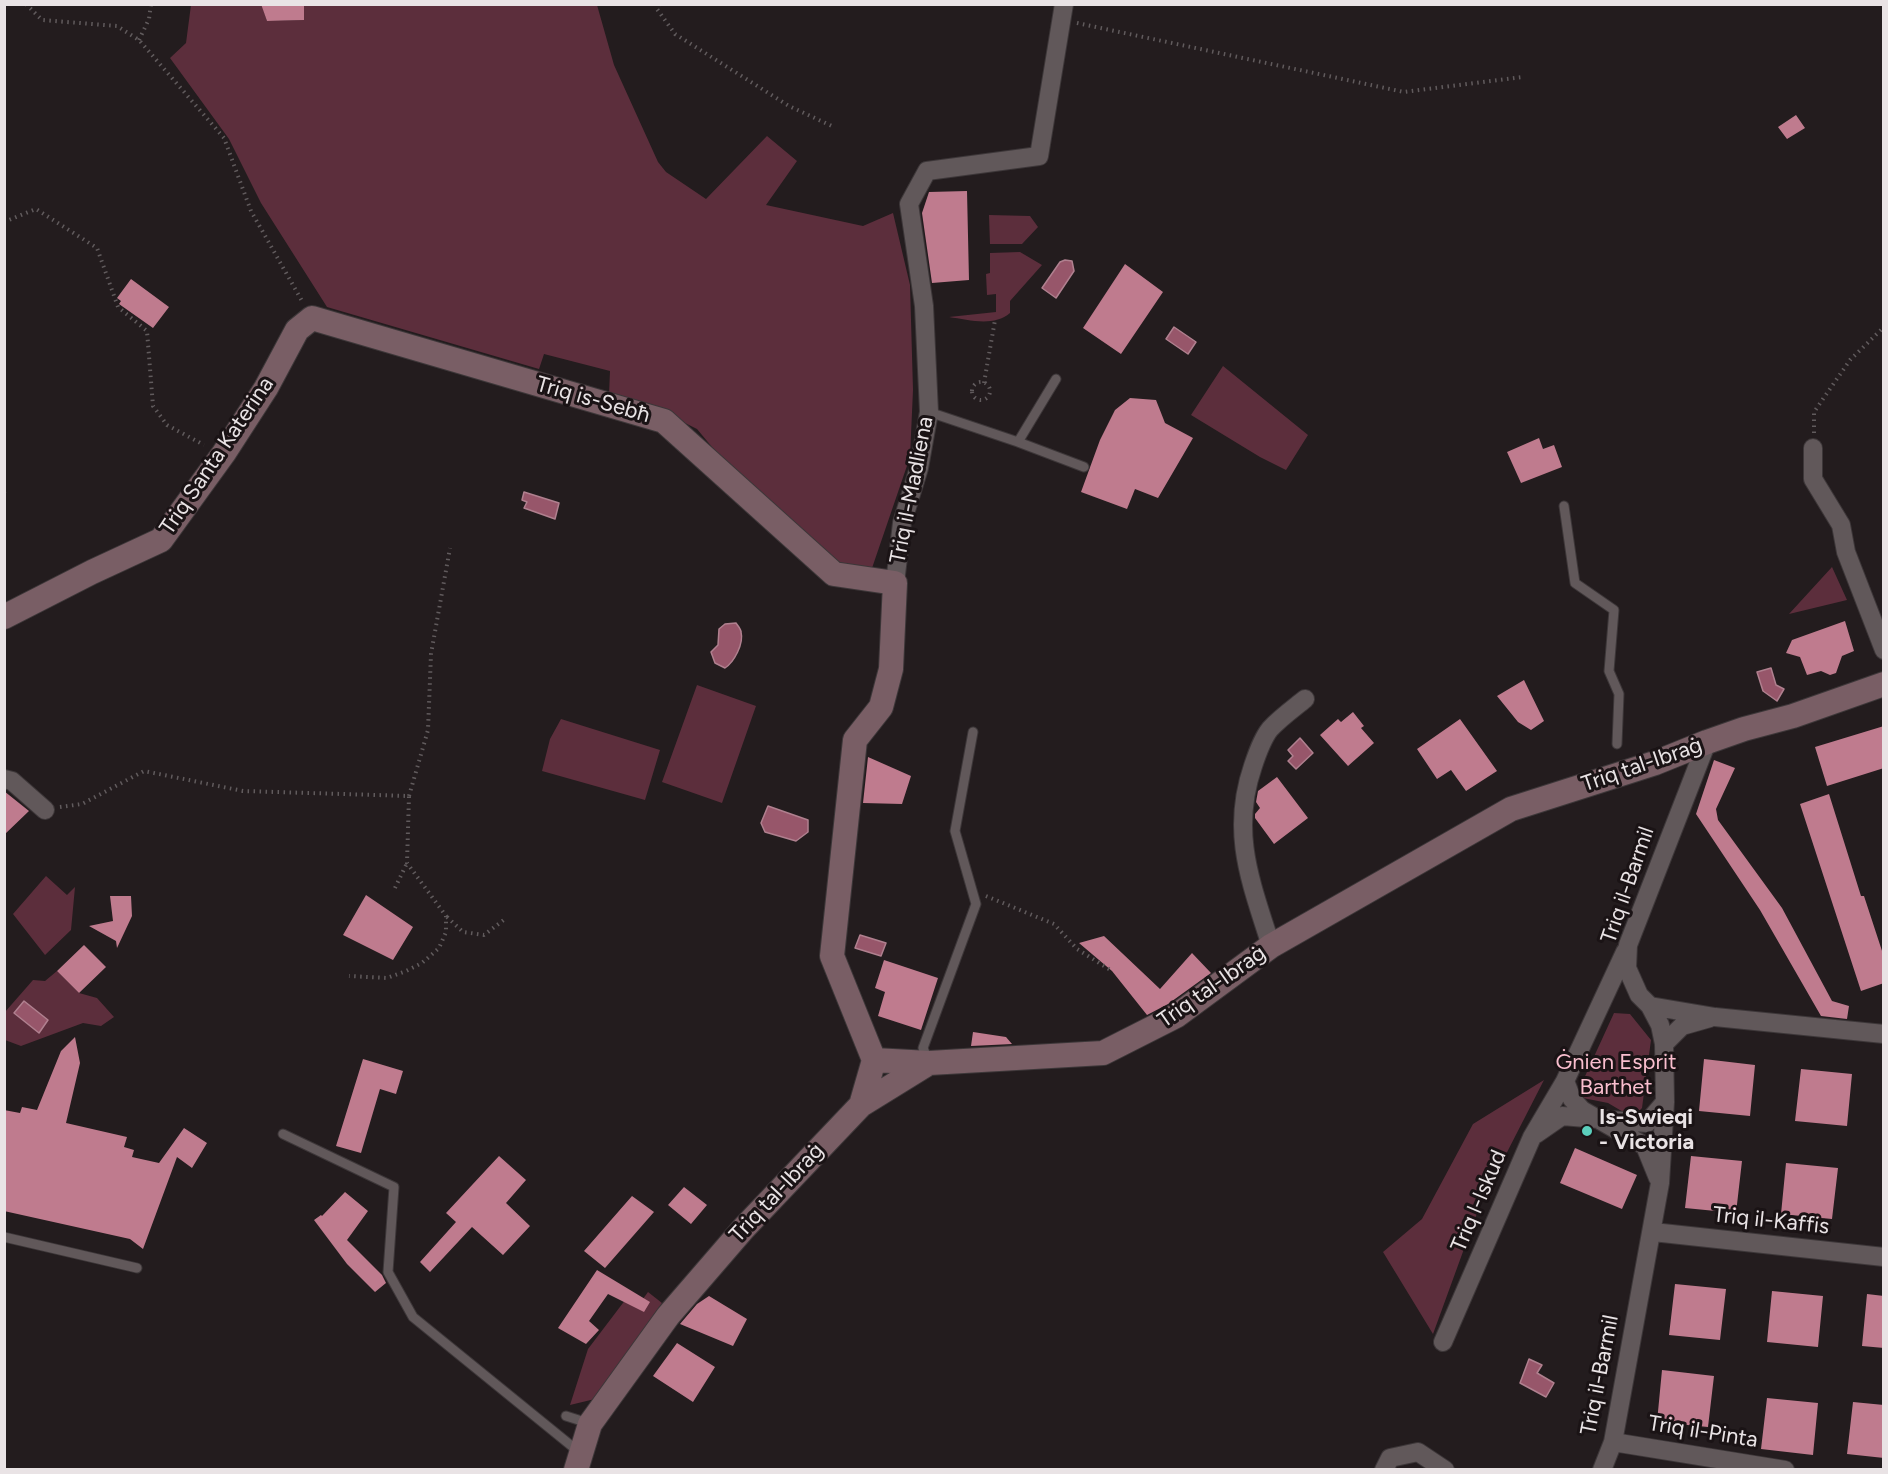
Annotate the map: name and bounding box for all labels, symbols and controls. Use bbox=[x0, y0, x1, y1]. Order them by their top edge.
street label: Triq is-Sebħ bbox=[533, 371, 653, 429]
street label: Triq Santa Katerina bbox=[154, 372, 280, 540]
street label: Triq il-Madliena bbox=[885, 414, 939, 566]
street label: Triq tal-Ibraġ bbox=[1578, 732, 1706, 798]
street label: Triq il-Barmil bbox=[1596, 823, 1660, 947]
street label: Triq tal-Ibraġ bbox=[1153, 940, 1271, 1034]
park label: Ġnien Esprit Barthet bbox=[1556, 1050, 1676, 1102]
place label: Is-Swieqi - Victoria bbox=[1599, 1105, 1694, 1156]
marker: Is-Swieqi - Victoria bbox=[1580, 1124, 1594, 1138]
street label: Triq tal-Ibraġ bbox=[724, 1138, 830, 1248]
street label: Triq l-Iskud bbox=[1446, 1146, 1512, 1256]
street label: Triq il-Kaffis bbox=[1711, 1202, 1831, 1240]
street label: Triq il-Barmil bbox=[1575, 1313, 1625, 1437]
street label: Triq il-Pinta bbox=[1646, 1410, 1760, 1454]

